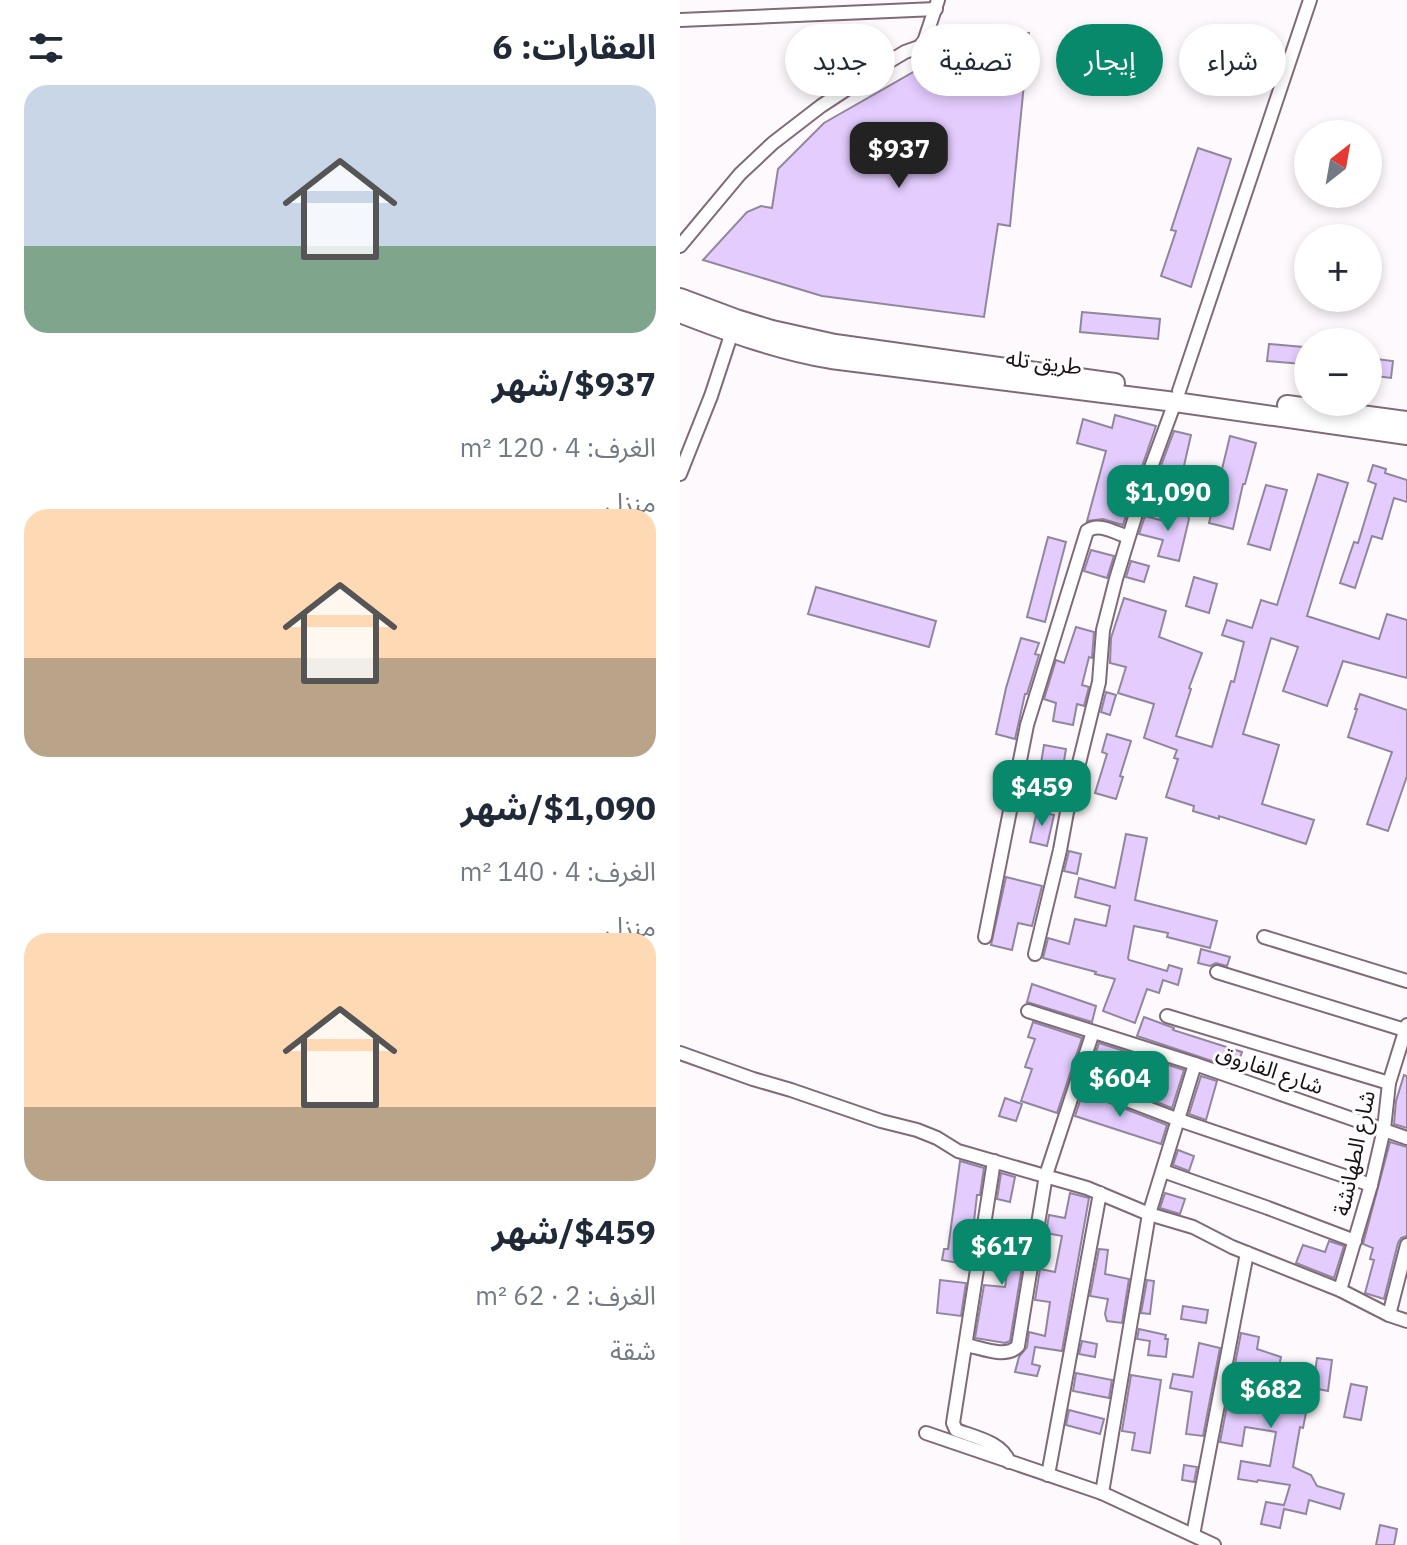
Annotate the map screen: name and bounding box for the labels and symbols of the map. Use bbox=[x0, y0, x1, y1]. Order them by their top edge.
north arrow bbox=[1294, 120, 1382, 208]
pin: $937 bbox=[852, 122, 946, 190]
street label: طريق تله bbox=[1004, 342, 1084, 381]
pin: $1,090 bbox=[1103, 465, 1233, 533]
pin: $459 bbox=[995, 760, 1089, 828]
street label: شارع الفاروق bbox=[1212, 1037, 1327, 1103]
pin: $604 bbox=[1073, 1051, 1167, 1119]
street label: شارع الطهانشة bbox=[1326, 1088, 1384, 1219]
pin: $617 bbox=[955, 1219, 1049, 1287]
pin: $682 bbox=[1224, 1362, 1318, 1430]

